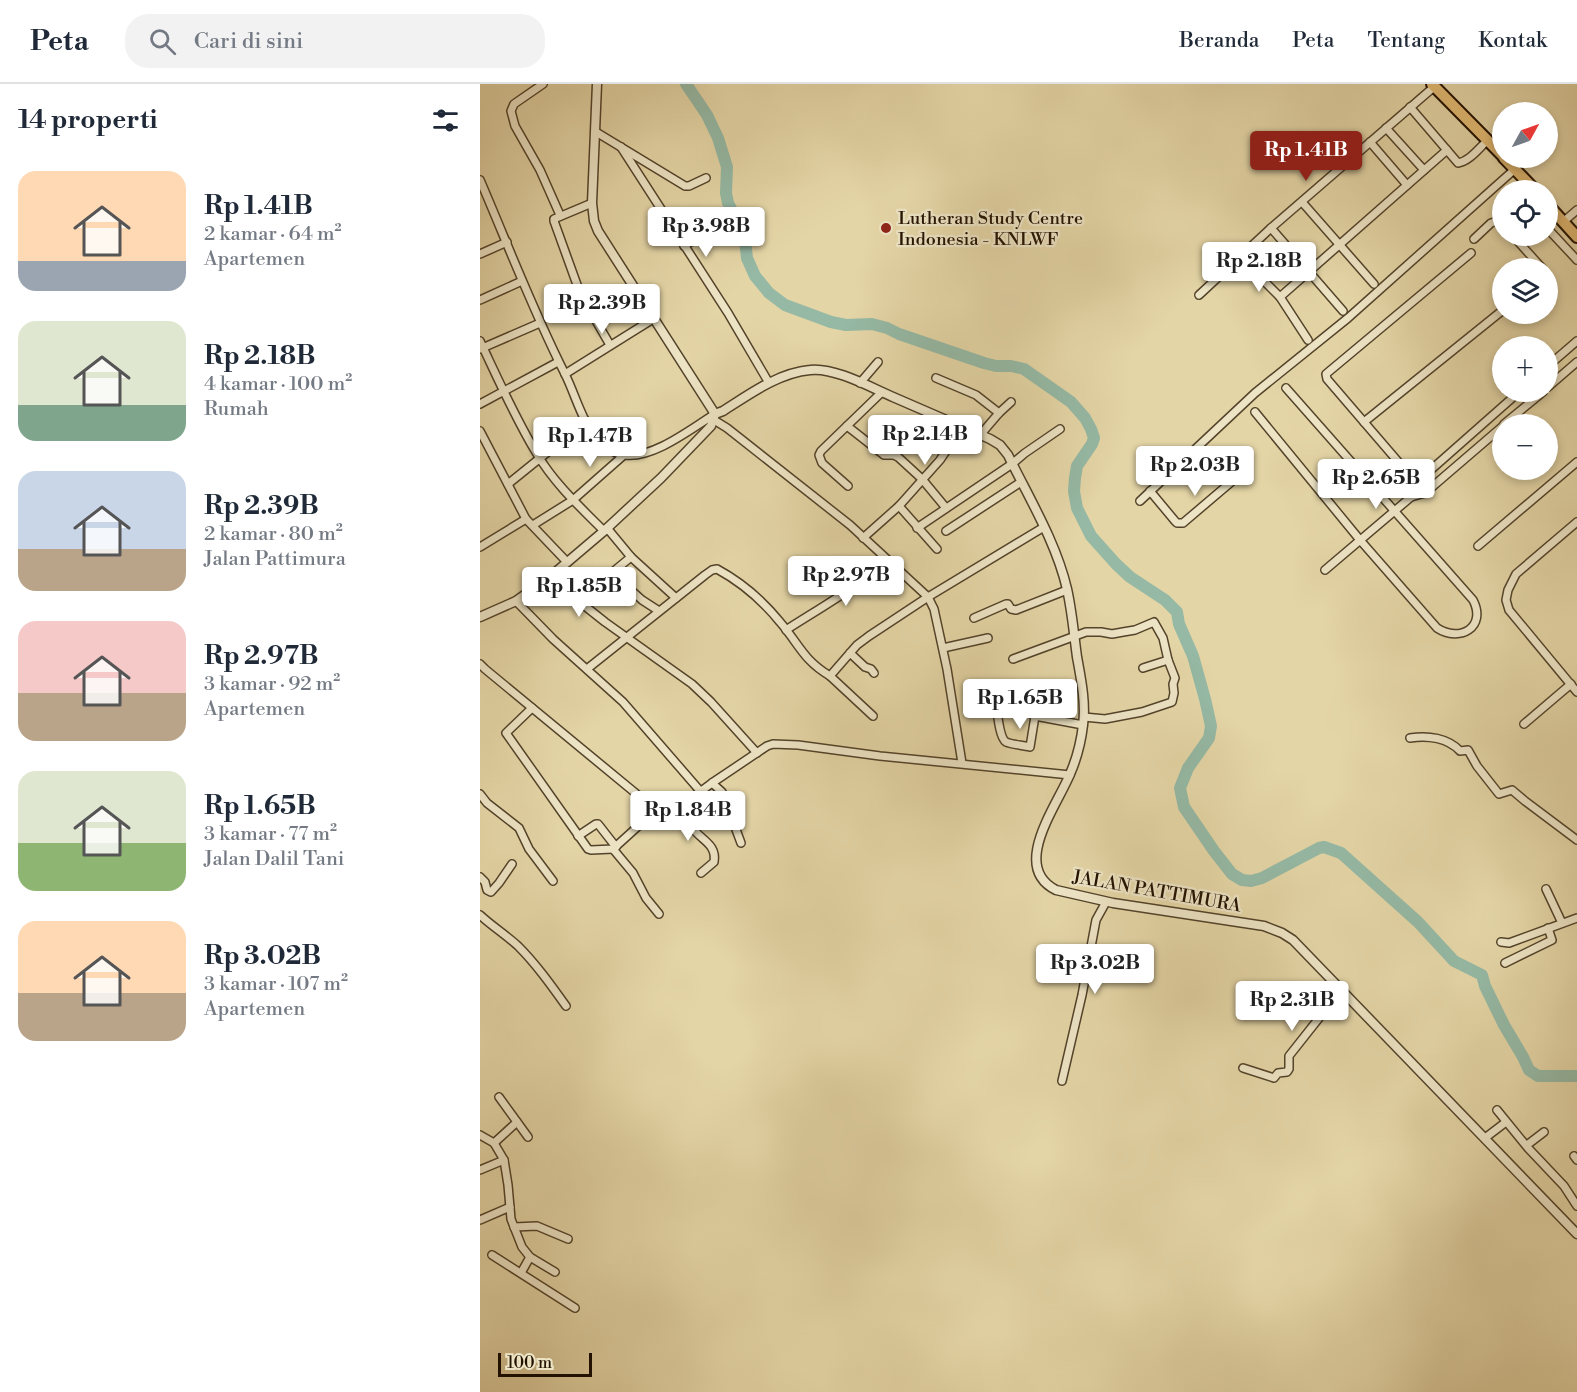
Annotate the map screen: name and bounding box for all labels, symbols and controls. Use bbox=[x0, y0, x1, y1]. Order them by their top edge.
search box bbox=[125, 14, 545, 68]
text: Peta bbox=[30, 24, 89, 59]
icon: search bbox=[146, 25, 179, 58]
text: Cari di sini bbox=[194, 28, 303, 55]
text: Beranda bbox=[1179, 28, 1259, 54]
text: Peta bbox=[1292, 28, 1334, 54]
text: Tentang bbox=[1367, 28, 1445, 54]
text: Kontak bbox=[1478, 28, 1547, 54]
north arrow bbox=[1492, 102, 1558, 168]
map controls bbox=[1492, 102, 1558, 480]
text: 14 properti bbox=[18, 104, 157, 136]
icon: filters bbox=[429, 104, 462, 137]
pin: Rp 1.41B bbox=[1244, 131, 1368, 182]
text: Rp 1.41B bbox=[1264, 138, 1348, 163]
button: locate bbox=[1492, 180, 1558, 246]
text: Rp 1.41B bbox=[204, 190, 313, 222]
icon: home bbox=[66, 195, 138, 267]
pin: Rp 3.98B bbox=[644, 207, 768, 258]
place label: Lutheran Study Centre Indonesia - KNLWF bbox=[898, 207, 1083, 251]
text: Rp 3.98B bbox=[662, 214, 750, 239]
marker: Lutheran Study Centre Indonesia - KNLWF bbox=[879, 221, 893, 235]
text: 2 kamar · 64 m² bbox=[204, 222, 342, 247]
pin: Rp 2.18B bbox=[1197, 242, 1321, 293]
text: Apartemen bbox=[204, 247, 305, 272]
text: Rp 2.18B bbox=[1216, 249, 1302, 274]
button: layers bbox=[1492, 258, 1558, 324]
pin: Rp 2.39B bbox=[540, 284, 664, 335]
text: Rp 2.39B bbox=[558, 291, 646, 316]
button: + bbox=[1492, 336, 1558, 402]
text: Rp 2.18B bbox=[204, 340, 316, 372]
icon: home bbox=[66, 345, 138, 417]
text: 4 kamar · 100 m² bbox=[204, 372, 352, 397]
text: Rumah bbox=[204, 397, 269, 422]
button: − bbox=[1492, 414, 1558, 480]
pin: Rp 2.14B bbox=[863, 415, 987, 466]
pin: Rp 1.47B bbox=[528, 417, 652, 468]
text: Rp 2.14B bbox=[882, 422, 968, 447]
text: Rp 1.47B bbox=[547, 424, 633, 449]
pin: Rp 2.03B bbox=[1133, 446, 1257, 497]
text: Rp 2.03B bbox=[1150, 453, 1240, 478]
pin: Rp 2.65B bbox=[1314, 459, 1438, 510]
text: Rp 2.65B bbox=[1332, 466, 1420, 491]
text: Rp 2.39B bbox=[204, 490, 319, 522]
icon: home bbox=[66, 495, 138, 567]
text: 2 kamar · 80 m² bbox=[204, 522, 343, 547]
text: Jalan Pattimura bbox=[204, 547, 346, 572]
pin: Rp 2.97B bbox=[784, 556, 908, 607]
text: Rp 2.97B bbox=[802, 563, 890, 588]
pin: Rp 1.85B bbox=[517, 567, 641, 618]
text: Rp 1.85B bbox=[536, 574, 622, 599]
text: Rp 2.97B bbox=[204, 640, 319, 672]
icon: home bbox=[66, 645, 138, 717]
text: 3 kamar · 92 m² bbox=[204, 672, 340, 697]
pin: Rp 1.65B bbox=[958, 679, 1082, 730]
text: Rp 1.65B bbox=[977, 686, 1063, 711]
text: Apartemen bbox=[204, 697, 305, 722]
text: Rp 1.65B bbox=[204, 790, 316, 822]
pin: Rp 1.84B bbox=[626, 791, 750, 842]
icon: home bbox=[66, 795, 138, 867]
text: Rp 1.84B bbox=[644, 798, 732, 823]
text: 3 kamar · 77 m² bbox=[204, 822, 337, 847]
text: Jalan Dalil Tani bbox=[204, 847, 344, 872]
street label: JALAN PATTIMURA bbox=[1070, 865, 1243, 918]
text: Rp 3.02B bbox=[204, 940, 321, 972]
pin: Rp 3.02B bbox=[1033, 944, 1157, 995]
icon: home bbox=[66, 945, 138, 1017]
text: Rp 3.02B bbox=[1050, 951, 1140, 976]
text: 3 kamar · 107 m² bbox=[204, 972, 348, 997]
pin: Rp 2.31B bbox=[1230, 981, 1354, 1032]
text: Rp 2.31B bbox=[1250, 988, 1334, 1013]
text: Apartemen bbox=[204, 997, 305, 1022]
scale bar bbox=[498, 1350, 592, 1378]
text: 100 m bbox=[507, 1353, 552, 1373]

